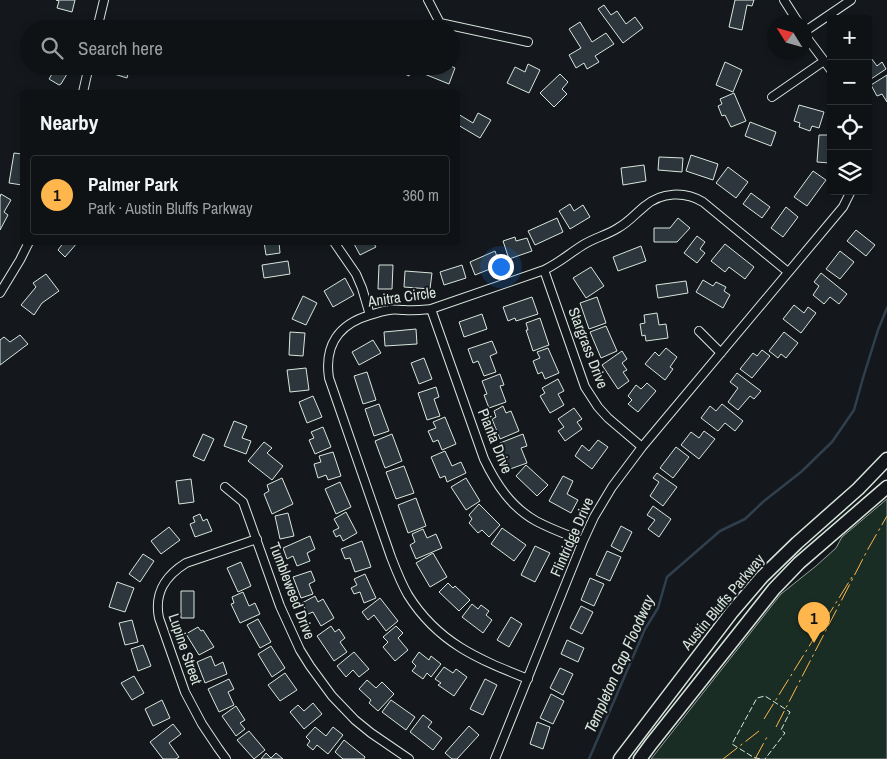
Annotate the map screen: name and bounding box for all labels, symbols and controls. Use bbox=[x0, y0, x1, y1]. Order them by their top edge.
north arrow bbox=[767, 15, 812, 60]
map controls bbox=[827, 15, 872, 195]
button: + bbox=[827, 15, 872, 60]
search box bbox=[20, 20, 460, 75]
icon: search bbox=[38, 34, 66, 62]
text: Search here bbox=[78, 35, 163, 61]
button: − bbox=[827, 60, 872, 105]
button: locate bbox=[827, 105, 872, 150]
text: Nearby bbox=[40, 108, 98, 137]
button: layers bbox=[827, 150, 872, 195]
text: Palmer Park bbox=[88, 171, 178, 197]
text: 1 bbox=[53, 184, 61, 206]
text: 360 m bbox=[403, 184, 439, 206]
text: Park · Austin Bluffs Parkway bbox=[88, 197, 253, 219]
your location bbox=[488, 254, 514, 280]
street label: Anitra Circle bbox=[366, 281, 437, 312]
street label: Stargrass Drive bbox=[563, 304, 614, 392]
street label: Pianta Drive bbox=[473, 405, 518, 477]
street label: Flintridge Drive bbox=[545, 494, 598, 580]
street label: Tumbleweed Drive bbox=[264, 539, 321, 642]
street label: Austin Bluffs Parkway bbox=[676, 549, 770, 655]
water label: Templeton Gap Floodway bbox=[579, 590, 660, 736]
pin: 1 bbox=[798, 602, 830, 643]
street label: Lupine Street bbox=[164, 610, 208, 688]

